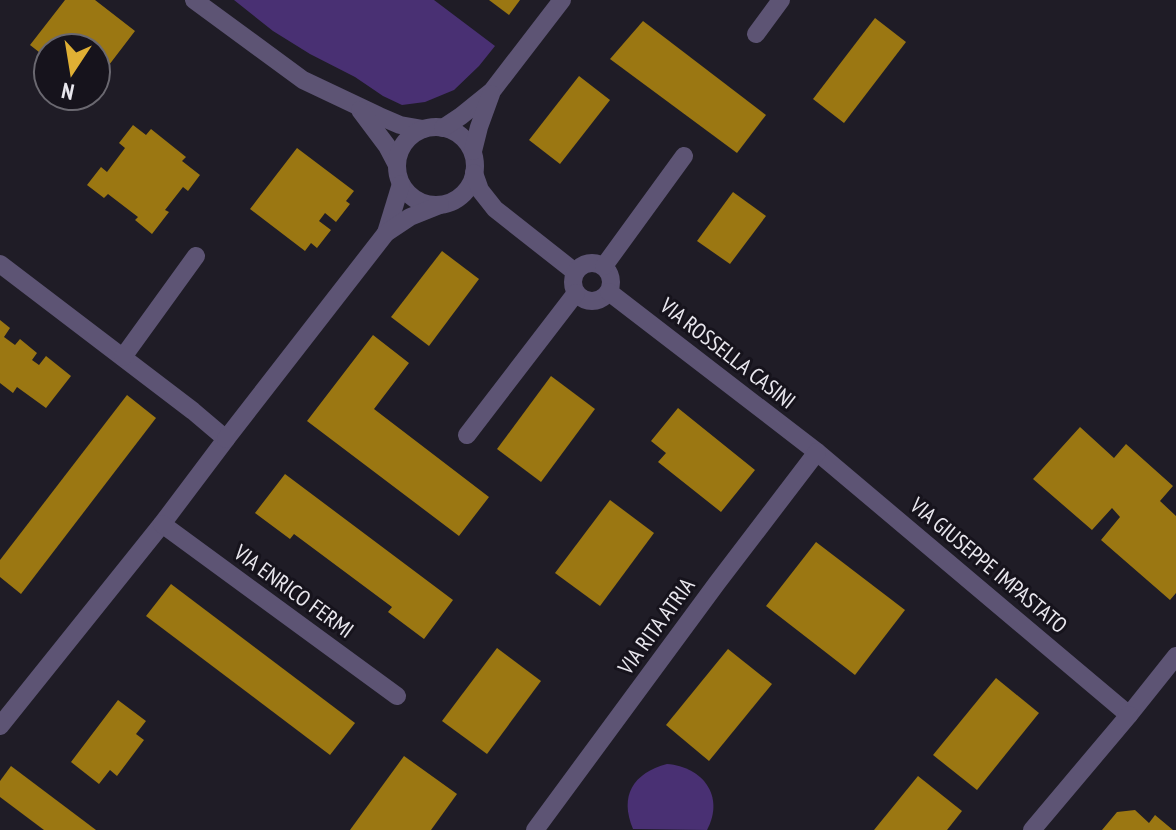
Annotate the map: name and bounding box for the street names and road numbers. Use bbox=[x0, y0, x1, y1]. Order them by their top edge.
street label: VIA ROSSELLA CASINI bbox=[654, 291, 801, 415]
street label: VIA GIUSEPPE IMPASTATO bbox=[904, 490, 1073, 639]
street label: VIA ENRICO FERMI bbox=[228, 538, 359, 644]
street label: VIA RITA ATRIA bbox=[611, 572, 701, 681]

